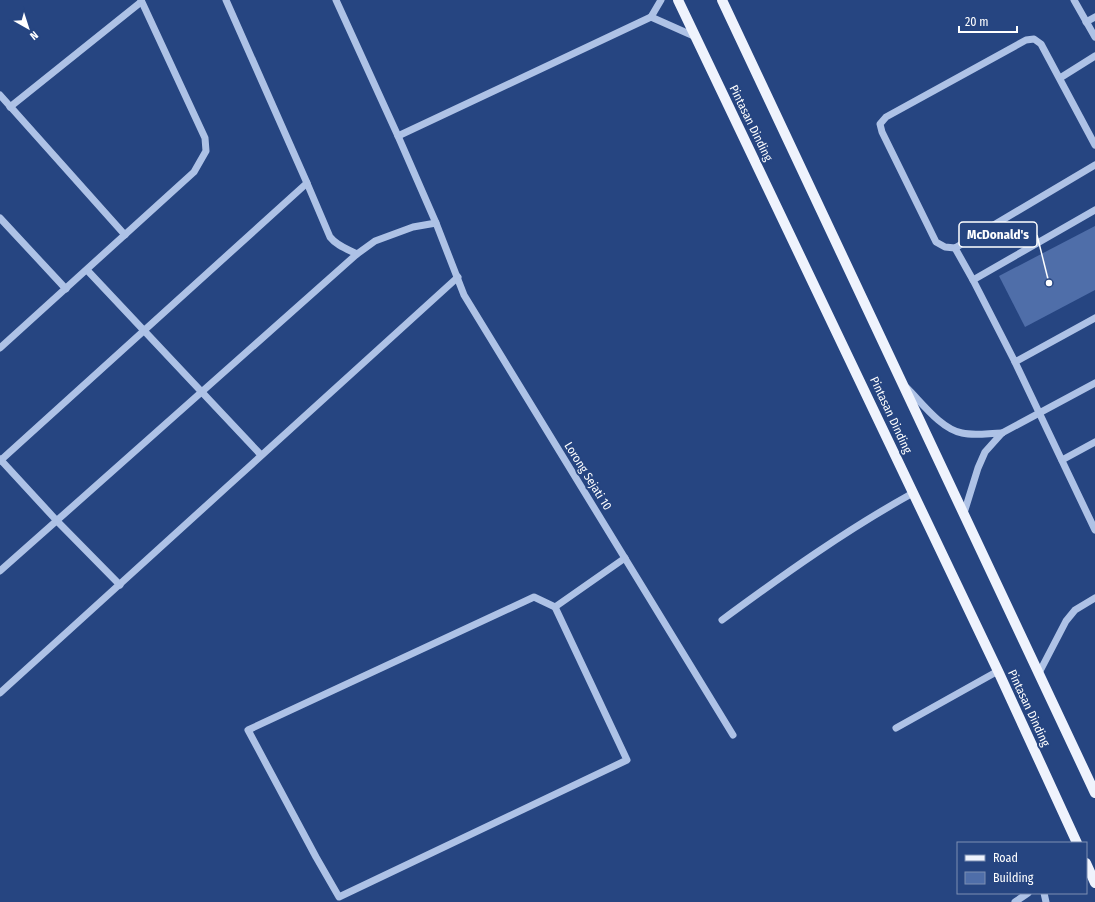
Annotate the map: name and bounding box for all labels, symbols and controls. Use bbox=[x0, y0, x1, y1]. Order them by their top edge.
north arrow bbox=[8, 8, 48, 48]
scale bar bbox=[959, 8, 1017, 34]
text: 20 m bbox=[965, 15, 989, 29]
text: N bbox=[27, 28, 41, 43]
street label: Pintasan Dinding bbox=[726, 83, 776, 164]
callout: McDonald's bbox=[959, 222, 1037, 247]
text: McDonald's bbox=[967, 227, 1029, 242]
street label: Pintasan Dinding bbox=[867, 374, 915, 456]
street label: Lorong Sejati 10 bbox=[561, 439, 615, 513]
street label: Pintasan Dinding bbox=[1005, 667, 1053, 749]
legend bbox=[957, 842, 1087, 894]
text: Road bbox=[993, 851, 1018, 865]
text: Building bbox=[993, 871, 1034, 885]

